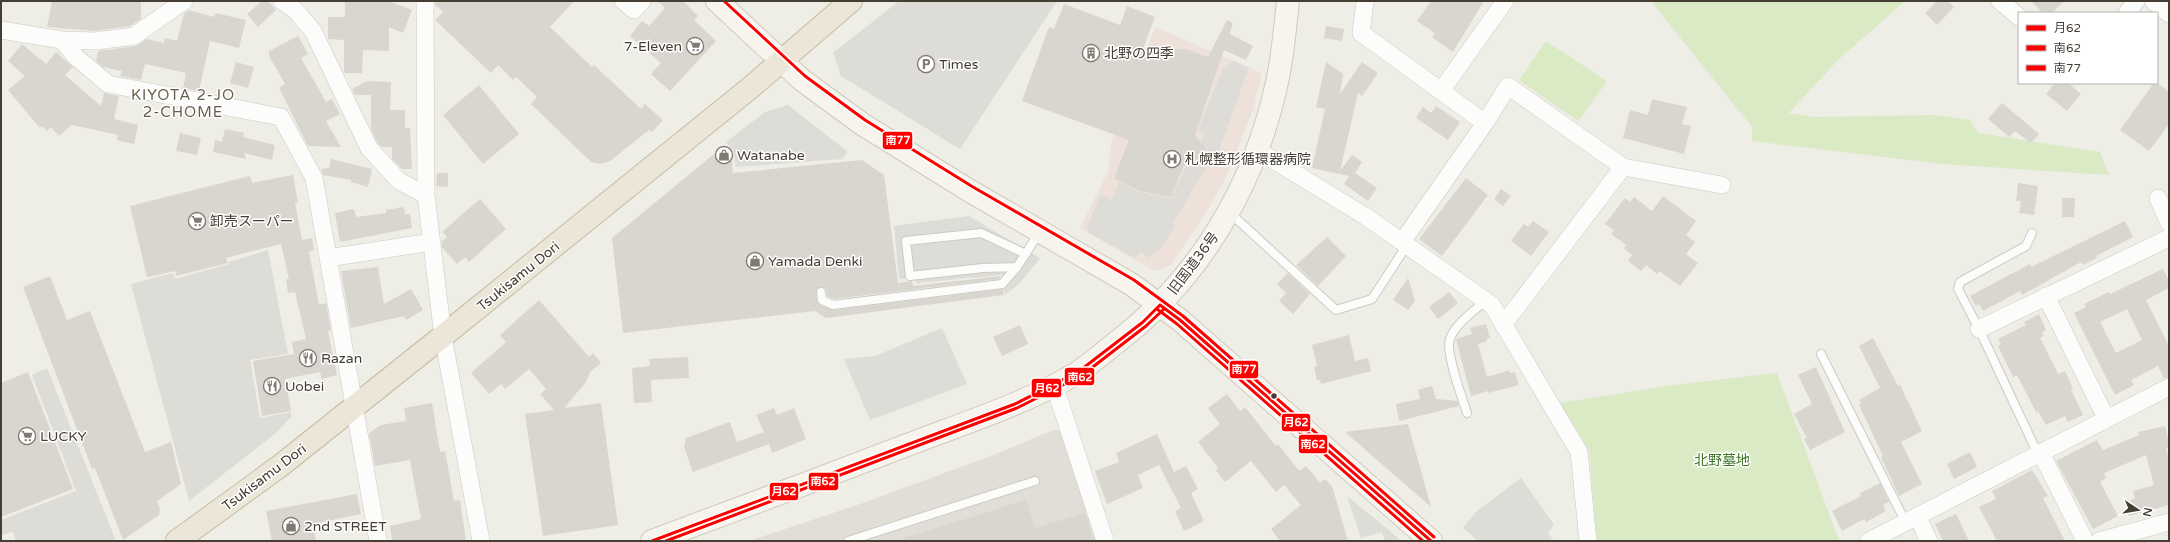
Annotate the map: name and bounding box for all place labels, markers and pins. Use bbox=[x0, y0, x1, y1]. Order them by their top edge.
supermarket icon: 7-Eleven bbox=[685, 36, 705, 56]
place label: 7-Eleven bbox=[624, 38, 682, 55]
building icon: 北野の四季 bbox=[1081, 43, 1101, 63]
place label: 北野の四季 bbox=[1104, 45, 1174, 62]
parking icon: Times bbox=[916, 54, 936, 74]
place label: Times bbox=[939, 56, 979, 73]
shop icon: Watanabe bbox=[714, 145, 734, 165]
place label: Watanabe bbox=[737, 147, 805, 164]
hospital icon: 札幌整形循環器病院 bbox=[1162, 149, 1182, 169]
place label: 札幌整形循環器病院 bbox=[1185, 151, 1311, 168]
supermarket icon: 卸売スーパー bbox=[187, 211, 207, 231]
place label: 卸売スーパー bbox=[210, 213, 294, 230]
shop icon: Yamada Denki bbox=[745, 251, 765, 271]
place label: Yamada Denki bbox=[768, 253, 863, 270]
restaurant icon: Razan bbox=[298, 348, 318, 368]
place label: Razan bbox=[321, 350, 362, 367]
restaurant icon: Uobei bbox=[262, 376, 282, 396]
place label: Uobei bbox=[285, 378, 324, 395]
unlabelled marker bbox=[1269, 391, 1279, 401]
supermarket icon: LUCKY bbox=[17, 426, 37, 446]
place label: LUCKY bbox=[40, 428, 87, 445]
shop icon: 2nd STREET bbox=[281, 516, 301, 536]
place label: 2nd STREET bbox=[304, 518, 387, 535]

